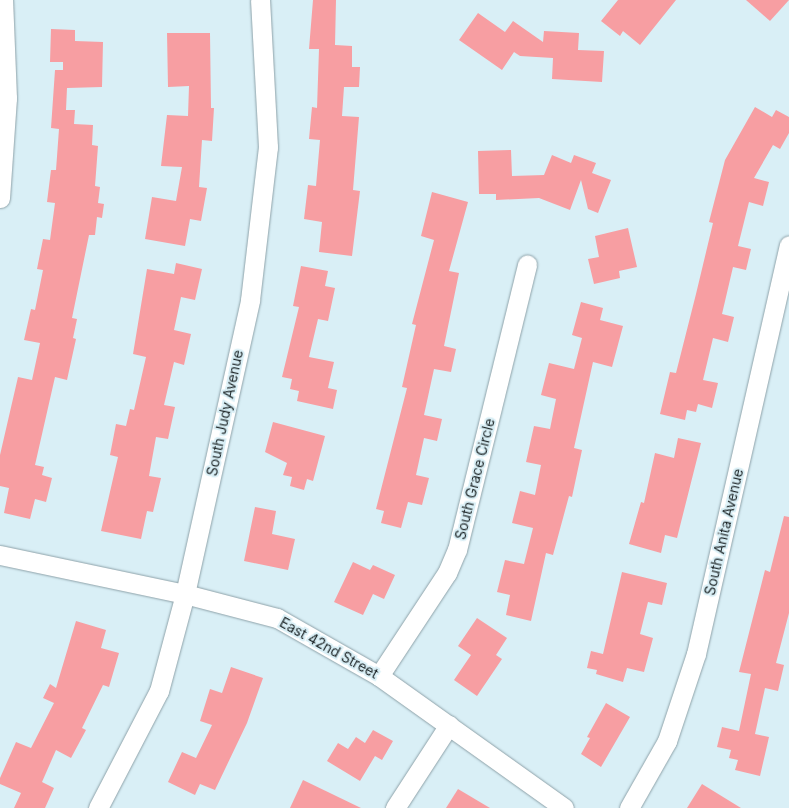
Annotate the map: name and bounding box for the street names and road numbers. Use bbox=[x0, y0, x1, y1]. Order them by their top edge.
street label: South Judy Avenue bbox=[203, 348, 247, 478]
street label: South Grace Circle bbox=[452, 417, 498, 541]
street label: South Anita Avenue bbox=[701, 467, 747, 597]
street label: East 42nd Street bbox=[277, 614, 381, 682]

